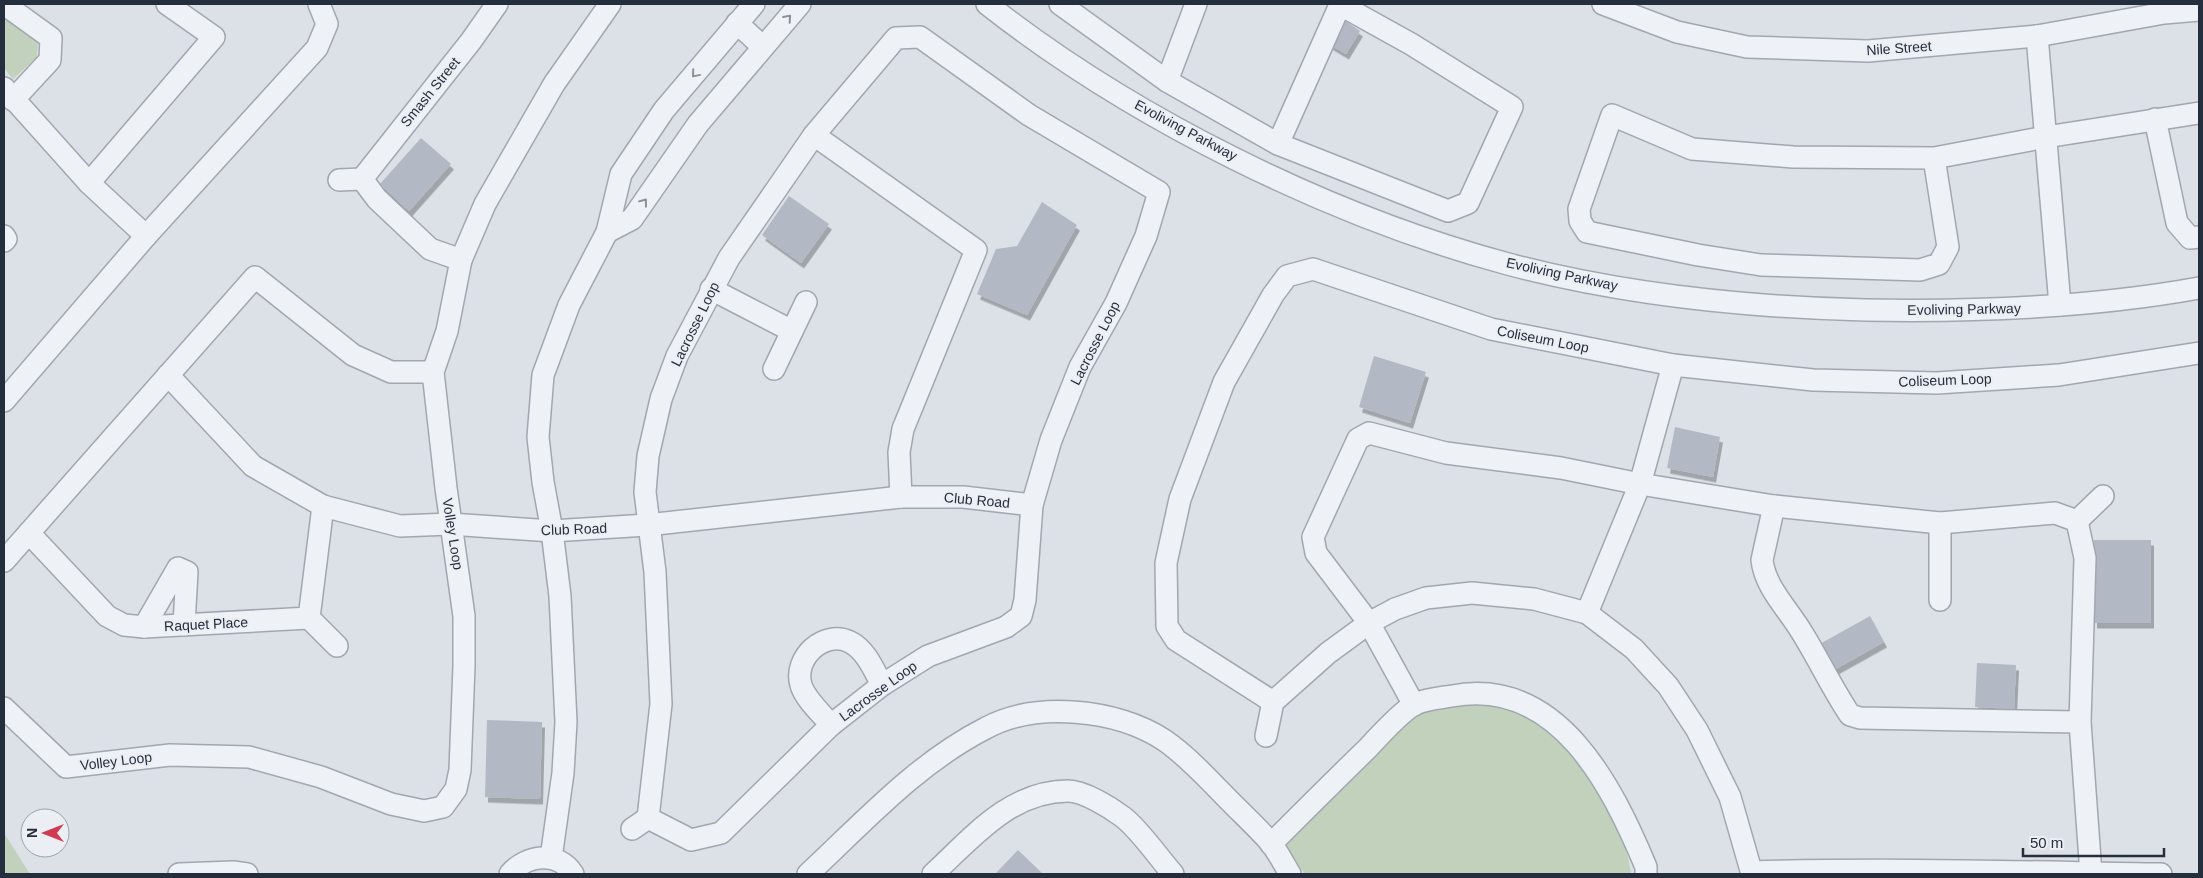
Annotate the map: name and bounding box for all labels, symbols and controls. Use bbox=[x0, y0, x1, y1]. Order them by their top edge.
one-way arrow bbox=[783, 14, 792, 23]
street label: Nile Street bbox=[1866, 38, 1932, 58]
street label: Smash Street bbox=[397, 54, 463, 130]
one-way arrow bbox=[691, 68, 700, 77]
street label: Evoliving Parkway bbox=[1132, 96, 1240, 164]
one-way arrow bbox=[639, 199, 647, 208]
street label: Evoliving Parkway bbox=[1505, 254, 1619, 294]
street label: Lacrosse Loop bbox=[668, 279, 722, 369]
street label: Lacrosse Loop bbox=[1067, 298, 1123, 388]
street label: Evoliving Parkway bbox=[1907, 300, 2021, 318]
street label: Coliseum Loop bbox=[1496, 322, 1591, 356]
street label: Coliseum Loop bbox=[1898, 370, 1992, 390]
street label: Club Road bbox=[943, 489, 1011, 511]
street label: Volley Loop bbox=[439, 497, 467, 571]
street label: Club Road bbox=[541, 520, 607, 538]
street label: Raquet Place bbox=[164, 614, 249, 634]
street label: Lacrosse Loop bbox=[836, 657, 920, 724]
street label: Volley Loop bbox=[79, 749, 153, 773]
north arrow bbox=[20, 808, 70, 858]
scale bar bbox=[2023, 826, 2164, 858]
text: N bbox=[24, 828, 40, 838]
text: 50 m bbox=[2030, 834, 2063, 851]

